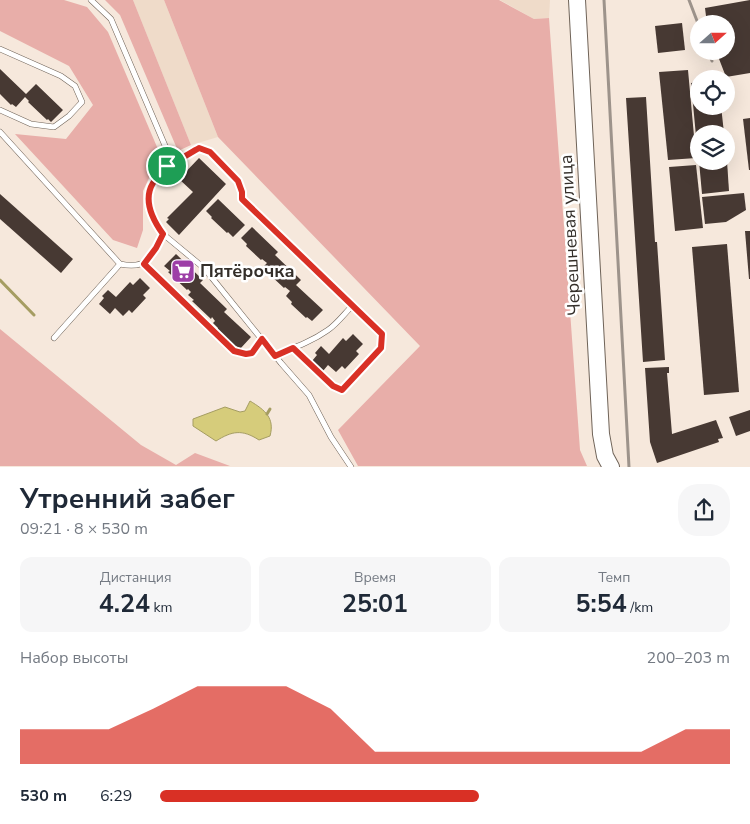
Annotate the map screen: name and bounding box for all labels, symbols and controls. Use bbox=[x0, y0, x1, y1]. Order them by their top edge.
north arrow bbox=[690, 15, 735, 60]
map controls bbox=[690, 15, 735, 170]
button: locate bbox=[690, 70, 735, 115]
button: layers bbox=[690, 125, 735, 170]
pin bbox=[146, 145, 188, 187]
icon: arrive bbox=[153, 152, 181, 180]
street label: Черешневая улица bbox=[554, 154, 586, 316]
supermarket icon: Пятёрочка bbox=[170, 258, 196, 284]
place label: Пятёрочка bbox=[200, 259, 295, 283]
text: Утренний забег bbox=[20, 480, 235, 518]
button: share bbox=[678, 484, 730, 536]
text: 09:21 · 8 × 530 m bbox=[20, 518, 148, 540]
text: Дистанция bbox=[100, 568, 172, 587]
text: Время bbox=[354, 568, 396, 587]
text: Темп bbox=[598, 568, 631, 587]
text: 4.24 bbox=[99, 587, 150, 621]
text: 25:01 bbox=[342, 587, 408, 621]
text: 5:54 bbox=[575, 587, 627, 621]
text: km bbox=[150, 598, 173, 617]
text: /km bbox=[627, 598, 653, 617]
text: Набор высоты bbox=[20, 647, 128, 669]
text: 200–203 m bbox=[647, 647, 730, 669]
text: 530 m bbox=[20, 785, 67, 807]
text: 6:29 bbox=[100, 785, 132, 807]

